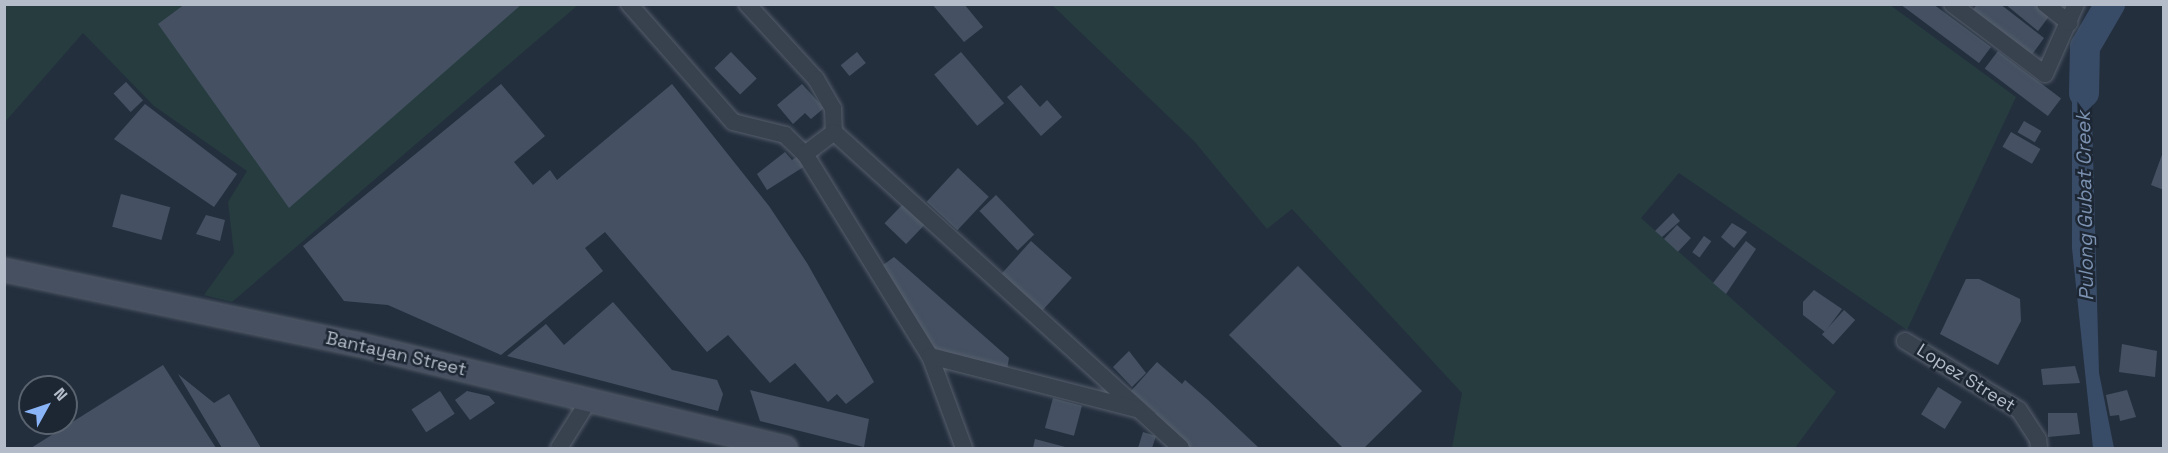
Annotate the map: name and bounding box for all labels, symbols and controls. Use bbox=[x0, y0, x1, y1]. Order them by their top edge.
water label: Pulong Gubat Creek bbox=[2071, 111, 2099, 301]
street label: Bantayan Street bbox=[324, 327, 468, 381]
street label: Lopez Street bbox=[1913, 339, 2019, 417]
north arrow bbox=[18, 375, 78, 435]
text: N bbox=[49, 384, 72, 405]

